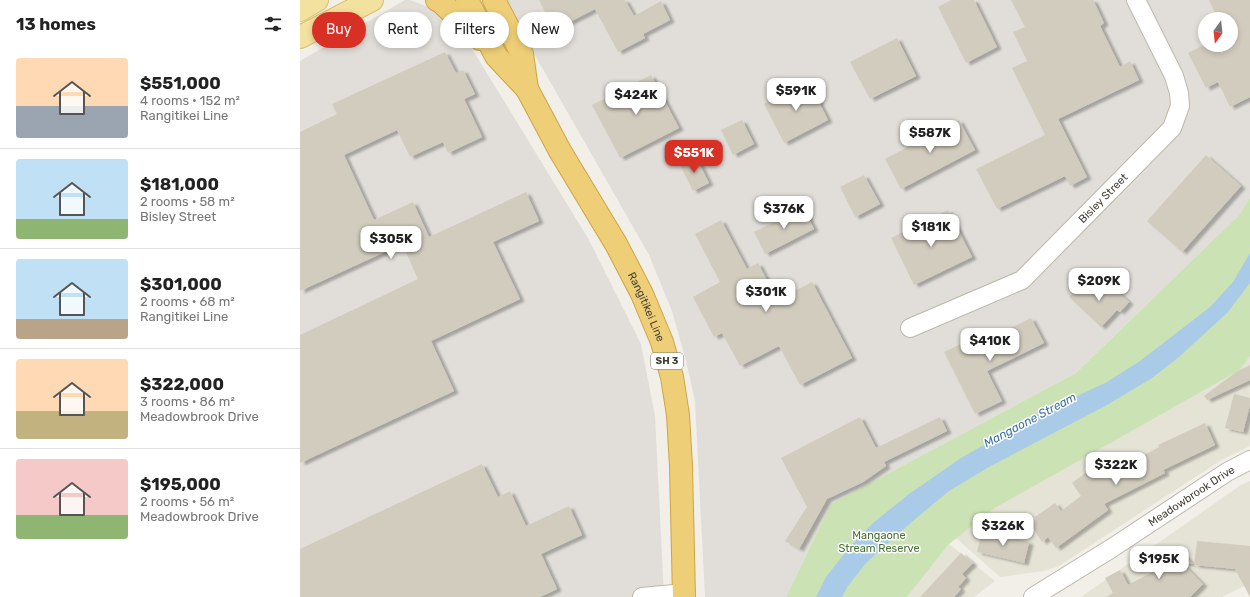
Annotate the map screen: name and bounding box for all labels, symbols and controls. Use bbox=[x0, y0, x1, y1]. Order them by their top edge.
chip: Buy bbox=[312, 12, 366, 48]
chip: Rent bbox=[374, 12, 432, 48]
chip: Filters bbox=[440, 12, 509, 48]
chip: New bbox=[517, 12, 574, 48]
north arrow bbox=[1198, 12, 1238, 52]
map controls bbox=[1198, 12, 1238, 52]
icon: filters bbox=[262, 13, 284, 35]
text: 13 homes bbox=[16, 14, 96, 34]
text: $551,000 bbox=[140, 73, 221, 93]
icon: home bbox=[48, 74, 96, 122]
pin: $591K bbox=[768, 78, 824, 112]
pin: $424K bbox=[608, 82, 664, 116]
text: $591K bbox=[776, 83, 816, 98]
text: $424K bbox=[614, 87, 658, 102]
text: 4 rooms · 152 m² bbox=[140, 93, 240, 108]
text: Rangitikei Line bbox=[140, 108, 228, 123]
pin: $587K bbox=[902, 120, 958, 154]
text: $587K bbox=[909, 125, 951, 140]
pin: $551K bbox=[666, 140, 722, 174]
text: $551K bbox=[674, 145, 714, 160]
street label: Bisley Street bbox=[1076, 170, 1131, 226]
text: $181,000 bbox=[140, 174, 219, 194]
icon: home bbox=[48, 175, 96, 223]
text: 2 rooms · 58 m² bbox=[140, 194, 235, 209]
pin: $376K bbox=[756, 196, 812, 230]
text: $376K bbox=[763, 201, 805, 216]
text: Bisley Street bbox=[140, 209, 216, 224]
pin: $181K bbox=[903, 214, 959, 248]
text: $181K bbox=[911, 219, 951, 234]
pin: $305K bbox=[363, 226, 419, 260]
text: $305K bbox=[369, 231, 413, 246]
pin: $209K bbox=[1071, 268, 1127, 302]
street label: Rangitikei Line bbox=[625, 270, 668, 344]
text: $209K bbox=[1078, 273, 1120, 288]
text: $301,000 bbox=[140, 274, 222, 294]
icon: home bbox=[48, 275, 96, 323]
pin: $301K bbox=[738, 279, 794, 313]
text: $301K bbox=[745, 284, 787, 299]
text: 2 rooms · 68 m² bbox=[140, 294, 235, 309]
text: Rangitikei Line bbox=[140, 309, 228, 324]
pin: $410K bbox=[962, 328, 1018, 362]
text: $410K bbox=[969, 333, 1011, 348]
road number: SH 3 bbox=[651, 353, 683, 369]
text: $322,000 bbox=[140, 374, 224, 394]
icon: home bbox=[48, 375, 96, 423]
water label: Mangaone Stream bbox=[981, 390, 1079, 450]
text: 3 rooms · 86 m² bbox=[140, 394, 235, 409]
text: Meadowbrook Drive bbox=[140, 409, 259, 424]
pin: $322K bbox=[1088, 452, 1144, 486]
text: $322K bbox=[1095, 457, 1137, 472]
street label: Meadowbrook Drive bbox=[1146, 463, 1237, 529]
text: $195,000 bbox=[140, 474, 221, 494]
icon: home bbox=[48, 475, 96, 523]
text: 2 rooms · 56 m² bbox=[140, 494, 234, 509]
text: Meadowbrook Drive bbox=[140, 509, 259, 524]
pin: $326K bbox=[975, 513, 1031, 547]
text: $326K bbox=[982, 518, 1024, 533]
park label: Mangaone Stream Reserve bbox=[838, 529, 920, 555]
pin: $195K bbox=[1131, 546, 1187, 580]
text: $195K bbox=[1139, 551, 1179, 566]

